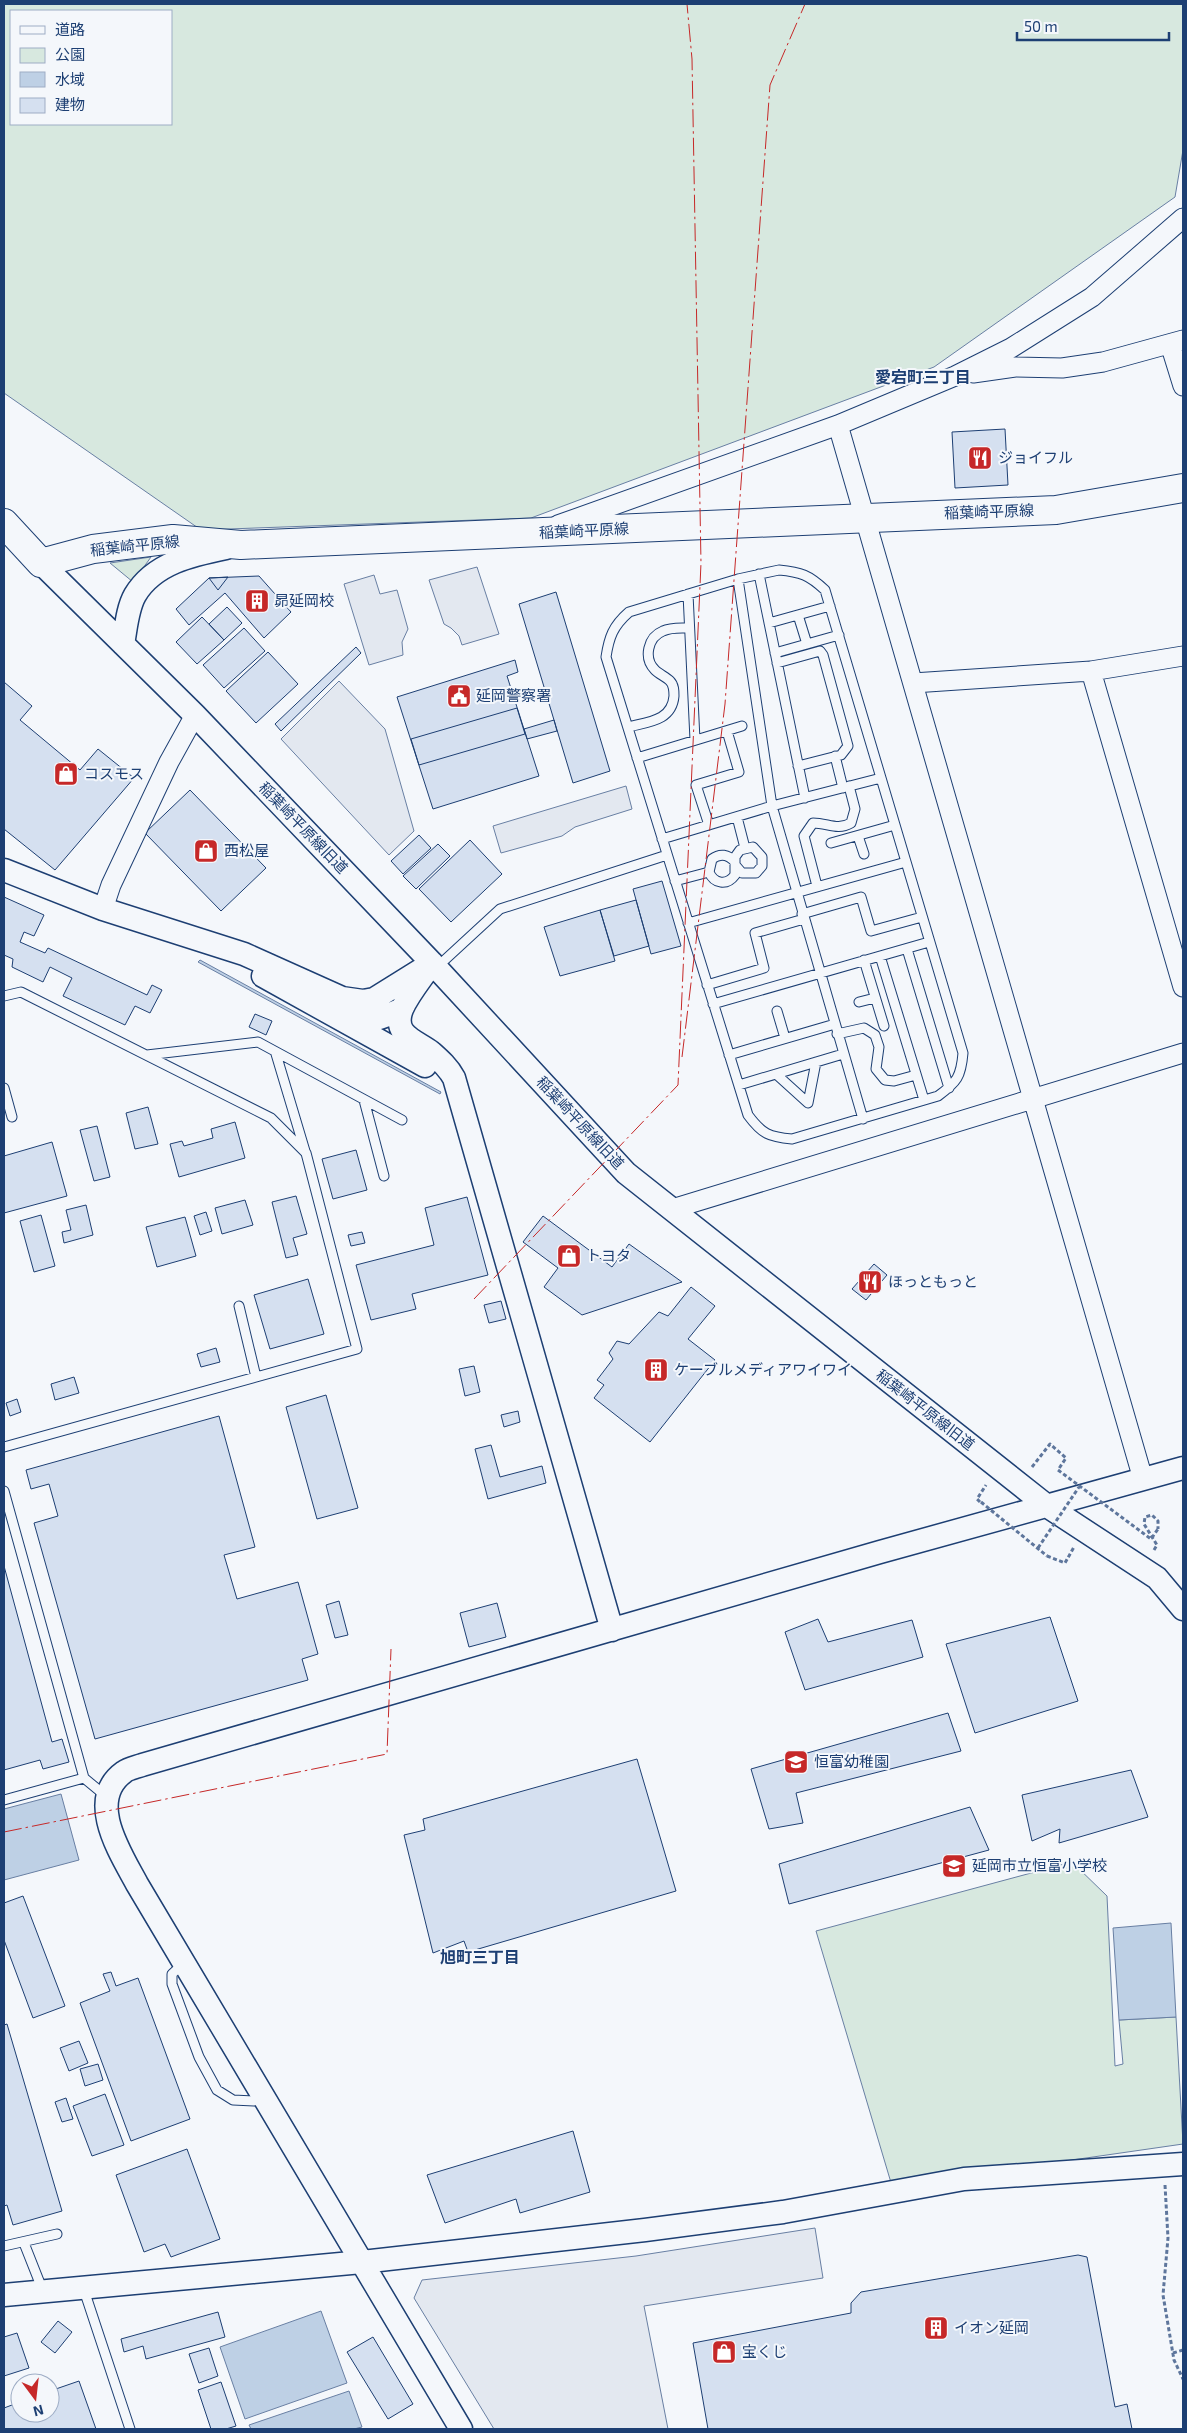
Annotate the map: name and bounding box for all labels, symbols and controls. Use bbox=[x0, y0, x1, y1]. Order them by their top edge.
legend bbox=[10, 10, 172, 125]
scale bar bbox=[1017, 10, 1170, 42]
text: 50 m bbox=[1024, 17, 1058, 35]
text: 道路 bbox=[55, 20, 85, 38]
text: 公園 bbox=[55, 45, 85, 63]
text: 水域 bbox=[55, 70, 85, 88]
text: 建物 bbox=[55, 95, 85, 113]
district label: 愛宕町三丁目 bbox=[875, 367, 971, 386]
restaurant icon: ジョイフル bbox=[967, 445, 993, 471]
place label: ジョイフル bbox=[998, 448, 1073, 466]
street label: 稲葉崎平原線 bbox=[944, 500, 1034, 522]
street label: 稲葉崎平原線 bbox=[539, 519, 629, 541]
street label: 稲葉崎平原線 bbox=[89, 531, 181, 559]
building icon: 昴延岡校 bbox=[244, 588, 270, 614]
place label: 昴延岡校 bbox=[274, 591, 334, 609]
public building icon: 延岡警察署 bbox=[446, 683, 472, 709]
place label: 延岡警察署 bbox=[476, 686, 551, 704]
shop icon: コスモス bbox=[53, 761, 79, 787]
place label: コスモス bbox=[84, 764, 144, 782]
street label: 稲葉崎平原線旧道 bbox=[256, 778, 352, 877]
shop icon: 西松屋 bbox=[193, 838, 219, 864]
place label: 西松屋 bbox=[224, 841, 269, 859]
street label: 稲葉崎平原線旧道 bbox=[533, 1072, 628, 1172]
shop icon: トヨタ bbox=[556, 1243, 582, 1269]
place label: トヨタ bbox=[586, 1246, 631, 1264]
restaurant icon: ほっともっと bbox=[857, 1269, 883, 1295]
place label: ほっともっと bbox=[888, 1272, 978, 1290]
building icon: ケーブルメディアワイワイ bbox=[643, 1357, 669, 1383]
place label: ケーブルメディアワイワイ bbox=[674, 1360, 852, 1378]
street label: 稲葉崎平原線旧道 bbox=[873, 1365, 978, 1453]
school or university icon: 恒富幼稚園 bbox=[783, 1749, 809, 1775]
place label: 恒富幼稚園 bbox=[814, 1752, 889, 1770]
school or university icon: 延岡市立恒富小学校 bbox=[941, 1853, 967, 1879]
place label: 延岡市立恒富小学校 bbox=[972, 1856, 1107, 1874]
district label: 旭町三丁目 bbox=[440, 1947, 520, 1966]
building icon: イオン延岡 bbox=[923, 2315, 949, 2341]
place label: イオン延岡 bbox=[954, 2318, 1029, 2336]
shop icon: 宝くじ bbox=[711, 2339, 737, 2365]
place label: 宝くじ bbox=[742, 2342, 787, 2360]
north arrow bbox=[10, 2373, 60, 2423]
text: N bbox=[31, 2402, 46, 2421]

